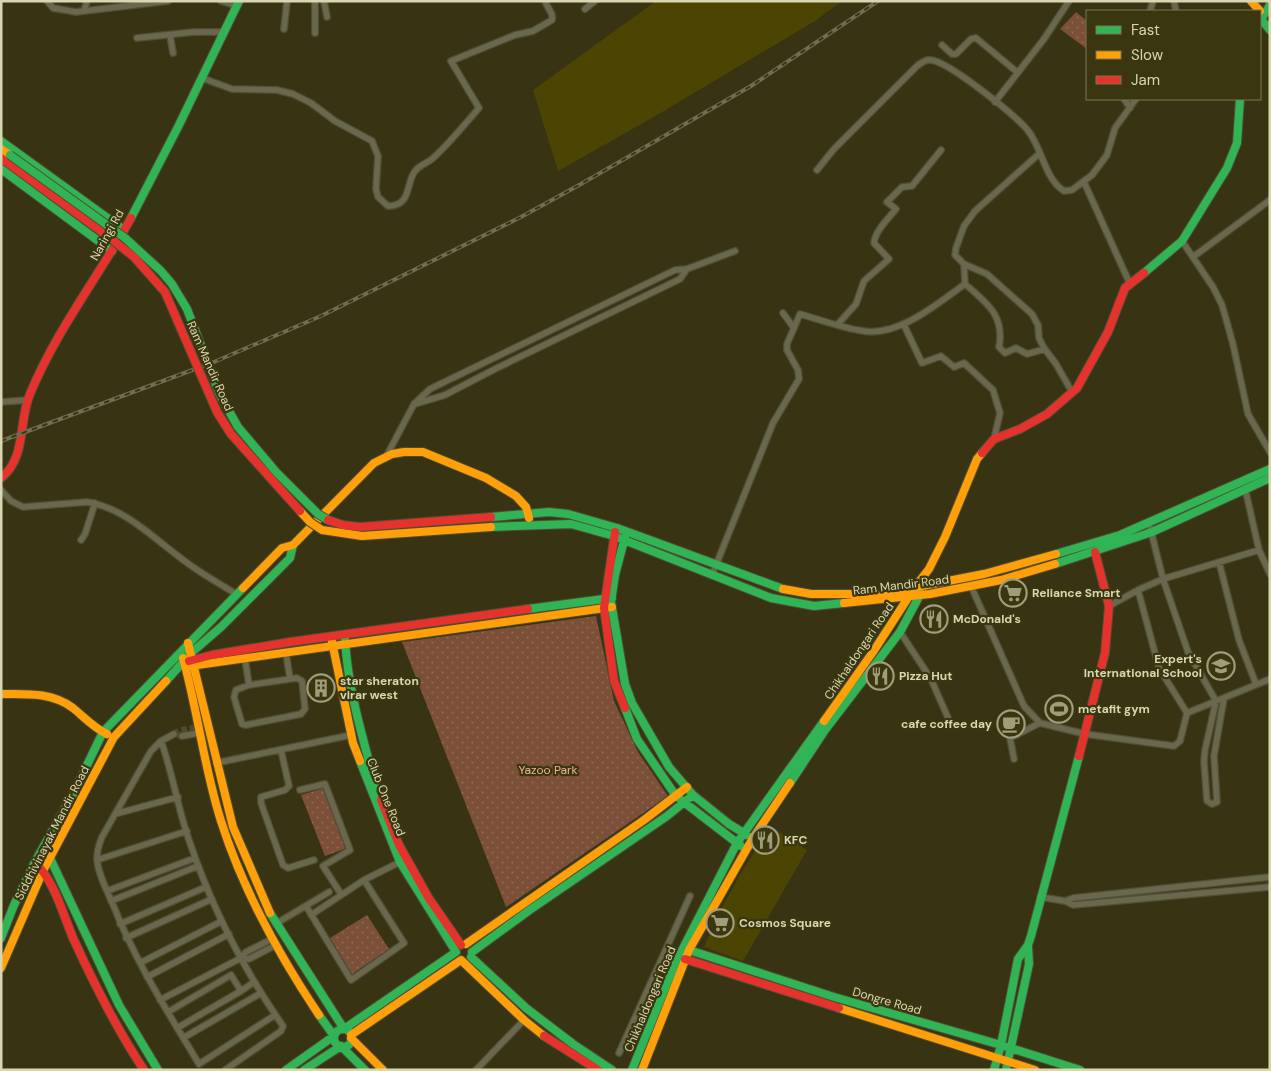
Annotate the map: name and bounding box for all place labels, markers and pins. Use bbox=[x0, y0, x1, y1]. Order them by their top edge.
supermarket icon: Reliance Smart bbox=[998, 578, 1028, 608]
place label: Reliance Smart bbox=[1032, 585, 1120, 601]
restaurant icon: McDonald's bbox=[919, 604, 949, 634]
place label: McDonald's bbox=[953, 611, 1021, 627]
place label: Expert's International School bbox=[1084, 651, 1202, 681]
school or university icon: Expert's International School bbox=[1206, 651, 1236, 681]
restaurant icon: Pizza Hut bbox=[865, 661, 895, 691]
place label: Pizza Hut bbox=[899, 668, 952, 684]
building icon: star sheraton virar west bbox=[306, 673, 336, 703]
place label: star sheraton virar west bbox=[340, 673, 419, 703]
sports icon: metafit gym bbox=[1044, 694, 1074, 724]
place label: metafit gym bbox=[1078, 701, 1150, 717]
cafe icon: cafe coffee day bbox=[996, 709, 1026, 739]
place label: cafe coffee day bbox=[901, 716, 993, 732]
restaurant icon: KFC bbox=[750, 825, 780, 855]
place label: KFC bbox=[784, 832, 808, 848]
supermarket icon: Cosmos Square bbox=[705, 908, 735, 938]
place label: Cosmos Square bbox=[739, 915, 831, 931]

